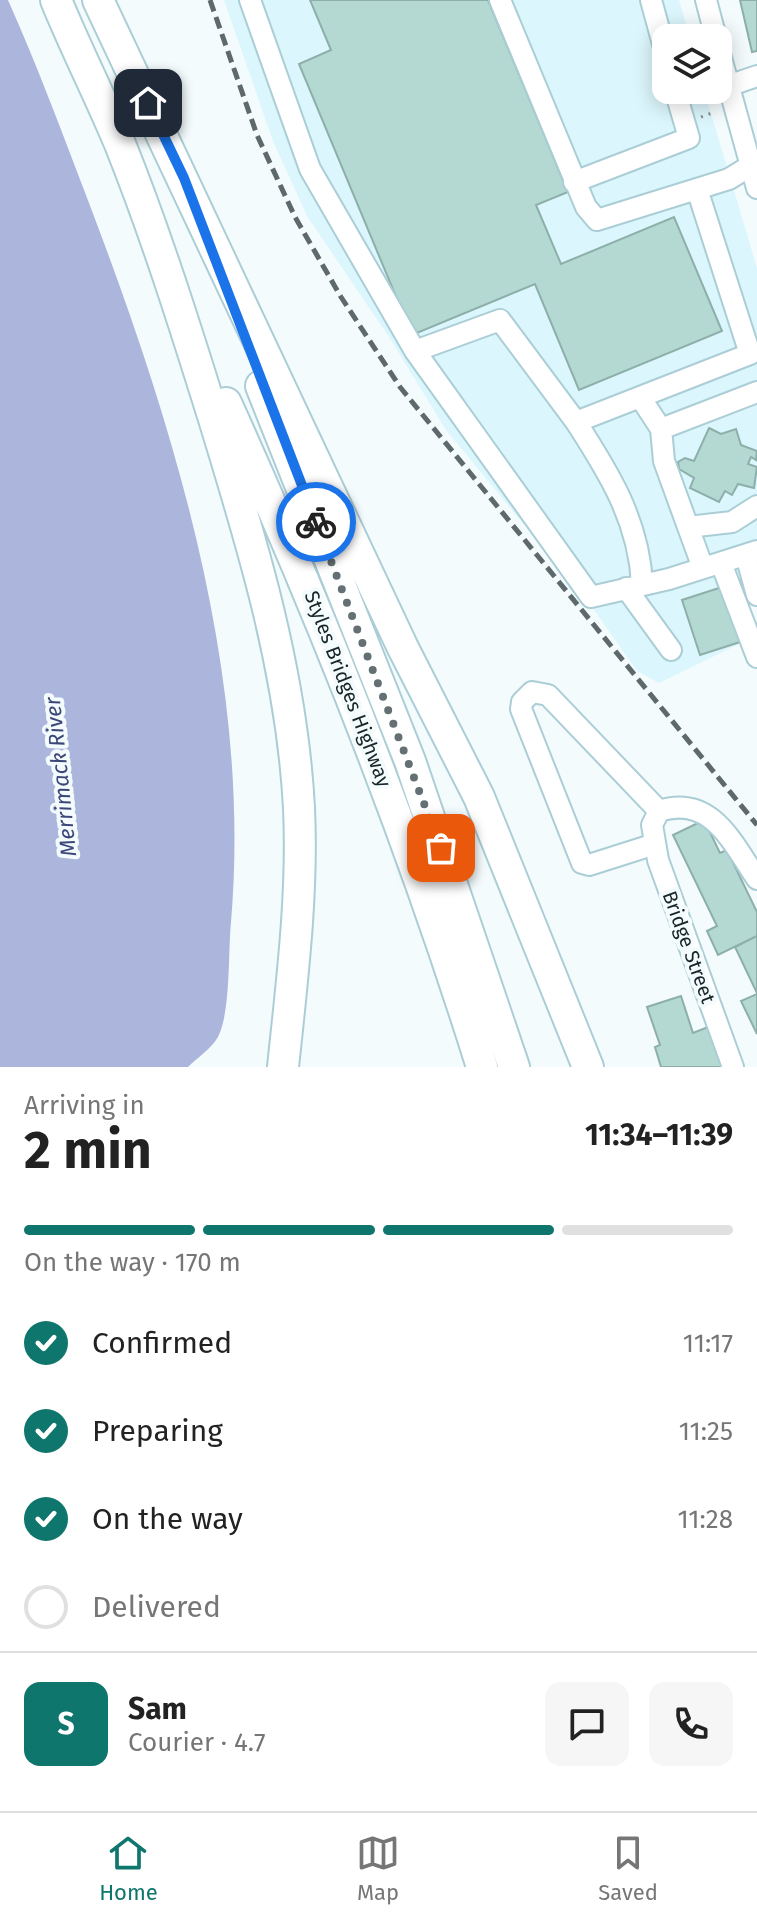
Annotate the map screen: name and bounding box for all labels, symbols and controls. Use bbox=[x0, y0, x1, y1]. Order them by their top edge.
map controls bbox=[652, 24, 732, 104]
button: layers bbox=[652, 24, 732, 104]
pin bbox=[114, 69, 182, 137]
icon: home bbox=[126, 81, 170, 125]
courier bbox=[276, 482, 356, 562]
icon: bike bbox=[294, 500, 338, 544]
street label: Styles Bridges Highway bbox=[300, 588, 397, 791]
water label: Merrimack River bbox=[39, 695, 82, 858]
pin bbox=[407, 814, 475, 882]
icon: bag bbox=[419, 826, 463, 870]
street label: Bridge Street bbox=[658, 887, 721, 1007]
text: Arriving in bbox=[24, 1090, 145, 1121]
text: 11:34–11:39 bbox=[585, 1117, 733, 1153]
text: 2 min bbox=[24, 1119, 152, 1182]
text: On the way · 170 m bbox=[24, 1247, 241, 1278]
icon: check bbox=[24, 1321, 68, 1365]
text: Confirmed bbox=[92, 1325, 232, 1361]
text: 11:17 bbox=[683, 1328, 733, 1359]
icon: check bbox=[24, 1409, 68, 1453]
text: Preparing bbox=[92, 1413, 223, 1449]
text: 11:25 bbox=[679, 1416, 733, 1447]
icon: check bbox=[24, 1497, 68, 1541]
text: On the way bbox=[92, 1501, 243, 1537]
text: 11:28 bbox=[677, 1504, 733, 1535]
text: Delivered bbox=[92, 1589, 221, 1625]
button: chat bbox=[545, 1682, 629, 1766]
button: phone bbox=[649, 1682, 733, 1766]
text: Sam bbox=[128, 1691, 187, 1727]
text: S bbox=[57, 1706, 75, 1742]
text: Courier · 4.7 bbox=[128, 1727, 266, 1758]
tab: Home bbox=[99, 1831, 158, 1906]
tab: Map bbox=[356, 1831, 400, 1906]
tab: Saved bbox=[598, 1831, 658, 1906]

